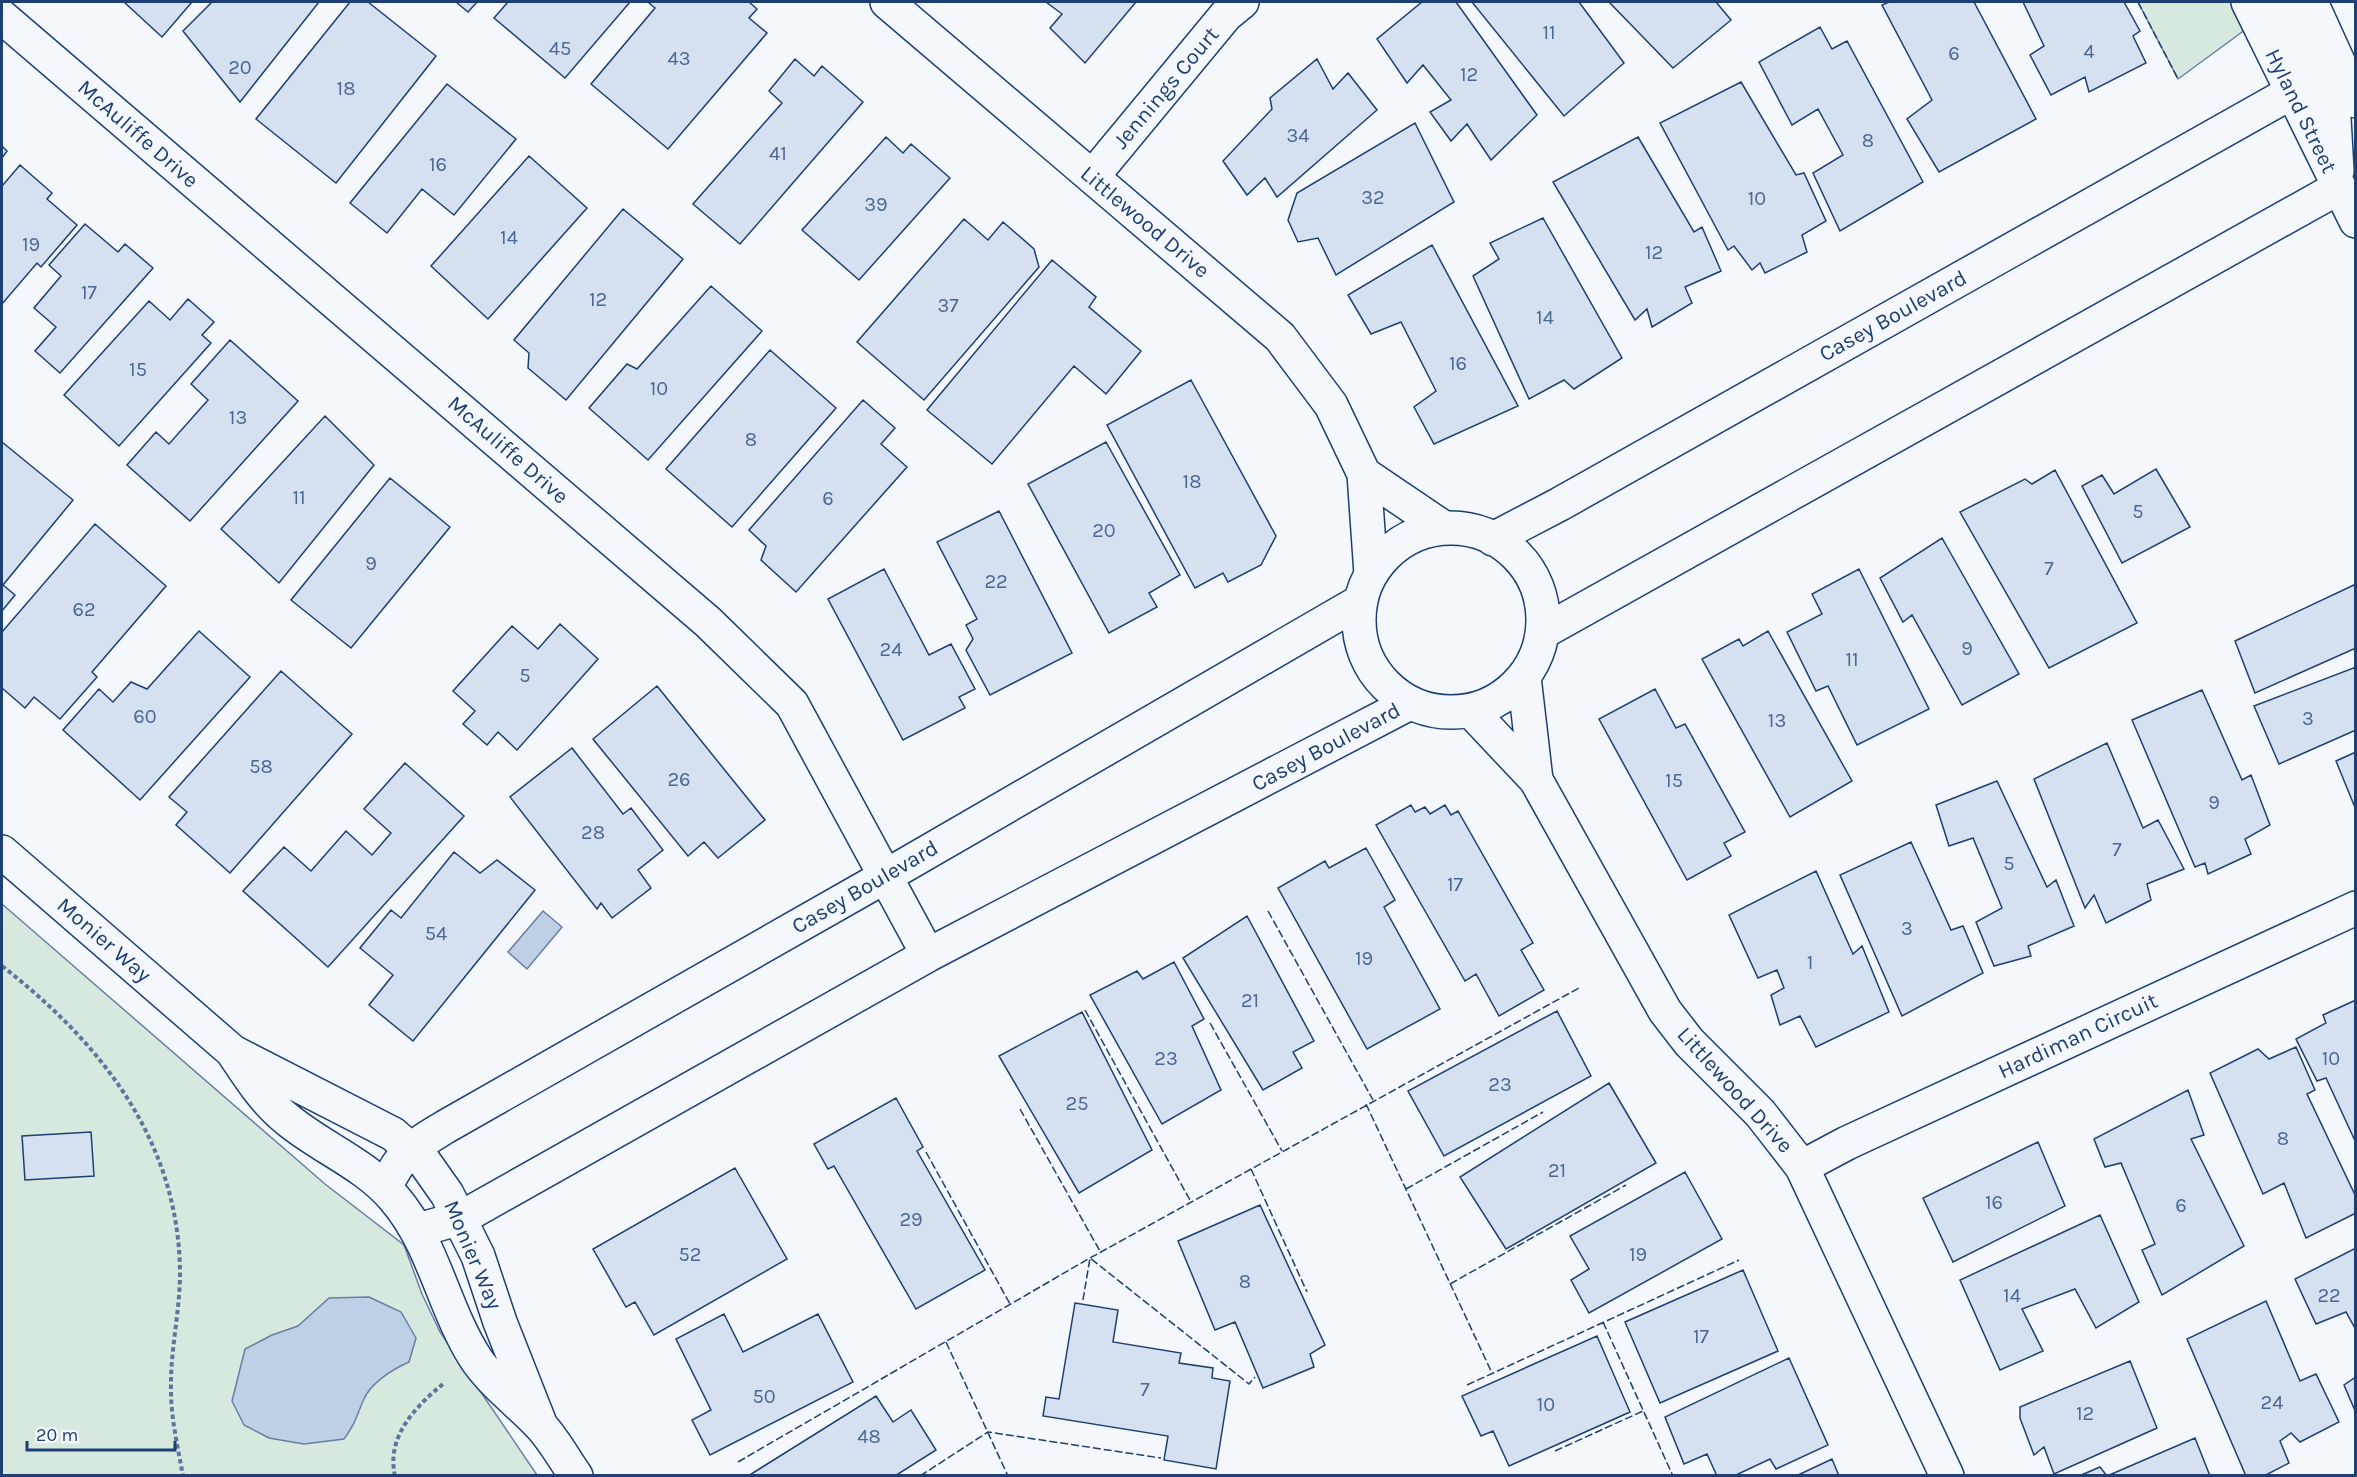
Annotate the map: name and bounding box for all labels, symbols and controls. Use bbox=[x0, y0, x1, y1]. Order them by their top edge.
house number: 11 bbox=[1542, 21, 1556, 44]
street label: Jennings Court bbox=[1108, 22, 1224, 154]
house number: 45 bbox=[549, 37, 571, 60]
house number: 4 bbox=[2083, 40, 2095, 63]
house number: 6 bbox=[1948, 42, 1960, 65]
street label: Hyland Street bbox=[2260, 45, 2342, 177]
house number: 43 bbox=[668, 47, 690, 70]
house number: 20 bbox=[228, 56, 252, 79]
house number: 12 bbox=[1460, 63, 1478, 86]
street label: McAuliffe Drive bbox=[72, 74, 204, 194]
house number: 18 bbox=[337, 77, 355, 100]
house number: 34 bbox=[1287, 124, 1309, 147]
house number: 8 bbox=[1862, 129, 1874, 152]
house number: 41 bbox=[769, 142, 787, 165]
house number: 16 bbox=[429, 153, 447, 176]
street label: Littlewood Drive bbox=[1075, 160, 1215, 284]
house number: 32 bbox=[1361, 186, 1385, 209]
house number: 10 bbox=[1748, 187, 1766, 210]
house number: 39 bbox=[864, 193, 888, 216]
house number: 14 bbox=[500, 226, 518, 249]
house number: 19 bbox=[22, 233, 40, 256]
house number: 12 bbox=[1645, 241, 1663, 264]
street label: Casey Boulevard bbox=[1815, 265, 1971, 367]
house number: 17 bbox=[81, 281, 98, 304]
house number: 12 bbox=[589, 288, 607, 311]
house number: 37 bbox=[937, 294, 959, 317]
house number: 14 bbox=[1536, 306, 1554, 329]
house number: 16 bbox=[1449, 352, 1467, 375]
house number: 15 bbox=[129, 358, 147, 381]
house number: 10 bbox=[650, 377, 668, 400]
street label: McAuliffe Drive bbox=[442, 390, 574, 510]
house number: 13 bbox=[229, 406, 247, 429]
house number: 8 bbox=[745, 428, 757, 451]
house number: 18 bbox=[1183, 470, 1201, 493]
house number: 11 bbox=[292, 486, 306, 509]
house number: 6 bbox=[822, 487, 834, 510]
house number: 5 bbox=[2132, 500, 2144, 523]
house number: 20 bbox=[1092, 519, 1116, 542]
house number: 9 bbox=[365, 552, 377, 575]
house number: 7 bbox=[2044, 557, 2054, 580]
house number: 22 bbox=[984, 570, 1008, 593]
house number: 62 bbox=[72, 598, 96, 621]
house number: 9 bbox=[1961, 637, 1973, 660]
house number: 24 bbox=[880, 638, 902, 661]
house number: 11 bbox=[1845, 648, 1859, 671]
house number: 5 bbox=[519, 664, 531, 687]
street label: Casey Boulevard bbox=[1247, 697, 1405, 797]
house number: 60 bbox=[133, 705, 157, 728]
house number: 3 bbox=[2302, 707, 2314, 730]
house number: 13 bbox=[1768, 709, 1786, 732]
house number: 58 bbox=[249, 755, 273, 778]
house number: 26 bbox=[667, 768, 691, 791]
house number: 15 bbox=[1665, 769, 1683, 792]
house number: 9 bbox=[2208, 791, 2220, 814]
house number: 28 bbox=[581, 821, 605, 844]
street label: Casey Boulevard bbox=[787, 835, 943, 939]
house number: 7 bbox=[2112, 838, 2122, 861]
house number: 5 bbox=[2003, 852, 2015, 875]
house number: 17 bbox=[1447, 873, 1464, 896]
street label: Monier Way bbox=[52, 892, 156, 988]
house number: 3 bbox=[1901, 917, 1913, 940]
house number: 54 bbox=[425, 922, 447, 945]
house number: 19 bbox=[1355, 947, 1373, 970]
house number: 1 bbox=[1807, 951, 1813, 974]
street label: Hardiman Circuit bbox=[1994, 988, 2162, 1084]
house number: 21 bbox=[1241, 989, 1259, 1012]
street label: Littlewood Drive bbox=[1672, 1022, 1798, 1158]
house number: 23 bbox=[1154, 1047, 1178, 1070]
house number: 10 bbox=[2322, 1047, 2340, 1070]
house number: 23 bbox=[1488, 1073, 1512, 1096]
house number: 25 bbox=[1066, 1092, 1088, 1115]
house number: 8 bbox=[2277, 1127, 2289, 1150]
house number: 21 bbox=[1548, 1159, 1566, 1182]
house number: 16 bbox=[1985, 1191, 2003, 1214]
house number: 6 bbox=[2175, 1194, 2187, 1217]
street label: Monier Way bbox=[438, 1196, 508, 1314]
house number: 29 bbox=[899, 1208, 923, 1231]
house number: 52 bbox=[679, 1243, 701, 1266]
house number: 19 bbox=[1629, 1243, 1647, 1266]
house number: 8 bbox=[1239, 1270, 1251, 1293]
house number: 14 bbox=[2003, 1284, 2021, 1307]
house number: 22 bbox=[2317, 1284, 2341, 1307]
house number: 17 bbox=[1693, 1325, 1710, 1348]
house number: 7 bbox=[1140, 1378, 1150, 1401]
house number: 50 bbox=[752, 1385, 776, 1408]
house number: 24 bbox=[2261, 1391, 2283, 1414]
house number: 10 bbox=[1537, 1393, 1555, 1416]
house number: 12 bbox=[2076, 1402, 2094, 1425]
scale bar bbox=[27, 1414, 176, 1452]
text: 20 m bbox=[36, 1424, 78, 1446]
house number: 48 bbox=[857, 1425, 881, 1448]

